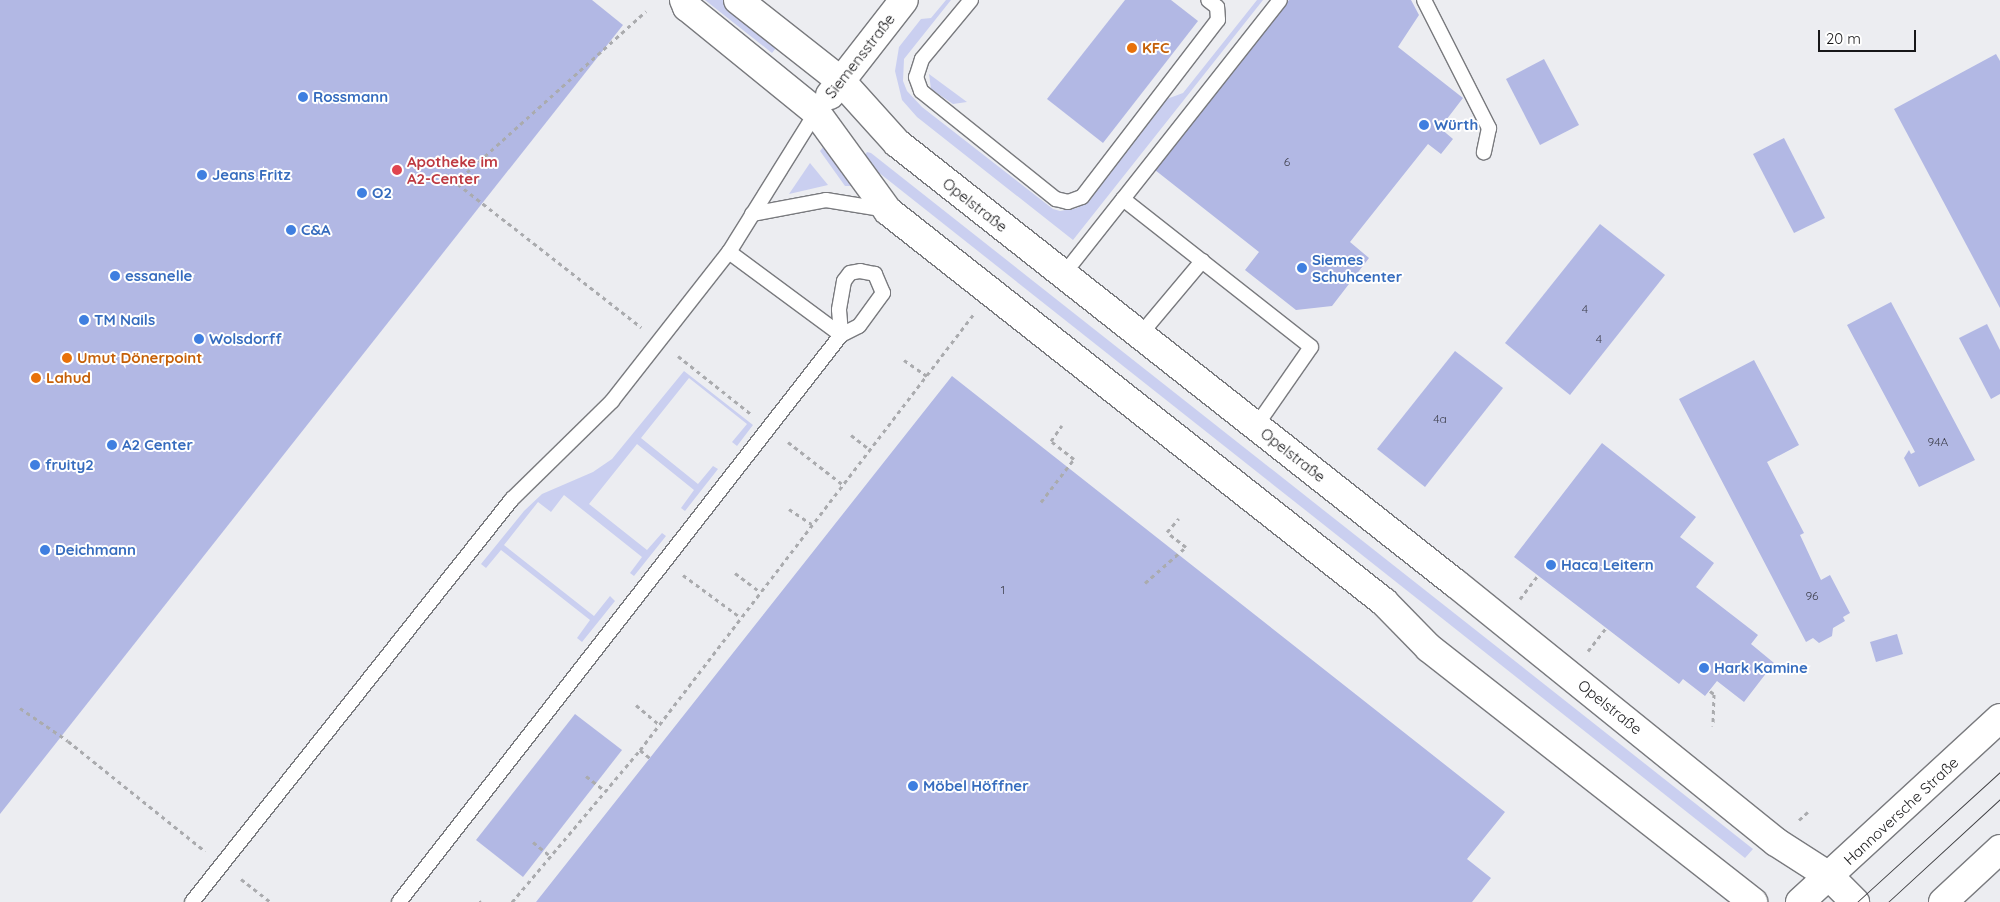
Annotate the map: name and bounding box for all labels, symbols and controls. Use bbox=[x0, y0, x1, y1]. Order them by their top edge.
street label: Siemensstraße bbox=[821, 10, 899, 102]
scale bar bbox=[1820, 20, 1918, 52]
text: 20 m bbox=[1826, 29, 1861, 48]
place label: KFC bbox=[1142, 39, 1170, 57]
marker: KFC bbox=[1126, 42, 1138, 54]
place label: Rossmann bbox=[313, 88, 388, 106]
marker: Rossmann bbox=[297, 91, 309, 103]
place label: Würth bbox=[1434, 116, 1478, 134]
marker: Würth bbox=[1418, 119, 1430, 131]
place label: Apotheke im A2-Center bbox=[407, 152, 498, 187]
house number: 6 bbox=[1284, 155, 1290, 169]
marker: Apotheke im A2-Center bbox=[391, 164, 403, 176]
place label: Jeans Fritz bbox=[212, 166, 291, 184]
marker: Jeans Fritz bbox=[196, 169, 208, 181]
street label: Opelstraße bbox=[939, 174, 1011, 236]
place label: O2 bbox=[372, 184, 392, 202]
marker: O2 bbox=[356, 187, 368, 199]
place label: C&A bbox=[301, 221, 331, 239]
marker: C&A bbox=[285, 224, 297, 236]
place label: Siemes Schuhcenter bbox=[1312, 250, 1402, 285]
marker: Siemes Schuhcenter bbox=[1296, 262, 1308, 274]
place label: essanelle bbox=[125, 267, 192, 285]
marker: essanelle bbox=[109, 270, 121, 282]
house number: 4 bbox=[1582, 302, 1588, 316]
place label: TM Nails bbox=[94, 311, 155, 329]
marker: TM Nails bbox=[78, 314, 90, 326]
place label: Wolsdorff bbox=[209, 330, 282, 348]
house number: 4 bbox=[1596, 332, 1602, 346]
marker: Wolsdorff bbox=[193, 333, 205, 345]
place label: Umut Dönerpoint bbox=[77, 349, 202, 367]
marker: Umut Dönerpoint bbox=[61, 352, 73, 364]
place label: Lahud bbox=[46, 369, 91, 387]
marker: Lahud bbox=[30, 372, 42, 384]
house number: 4a bbox=[1433, 412, 1447, 426]
street label: Opelstraße bbox=[1257, 424, 1329, 486]
house number: 94A bbox=[1928, 435, 1948, 449]
place label: A2 Center bbox=[122, 436, 193, 454]
marker: A2 Center bbox=[106, 439, 118, 451]
place label: fruity2 bbox=[45, 456, 94, 474]
marker: fruity2 bbox=[29, 459, 41, 471]
place label: Deichmann bbox=[55, 541, 136, 559]
marker: Deichmann bbox=[39, 544, 51, 556]
place label: Haca Leitern bbox=[1561, 556, 1654, 574]
marker: Haca Leitern bbox=[1545, 559, 1557, 571]
house number: 1 bbox=[1001, 583, 1005, 597]
house number: 96 bbox=[1805, 589, 1819, 603]
place label: Hark Kamine bbox=[1714, 659, 1808, 677]
marker: Hark Kamine bbox=[1698, 662, 1710, 674]
street label: Opelstraße bbox=[1574, 676, 1646, 738]
street label: Hannoversche Straße bbox=[1840, 753, 1962, 869]
place label: Möbel Höffner bbox=[923, 777, 1029, 795]
marker: Möbel Höffner bbox=[907, 780, 919, 792]

